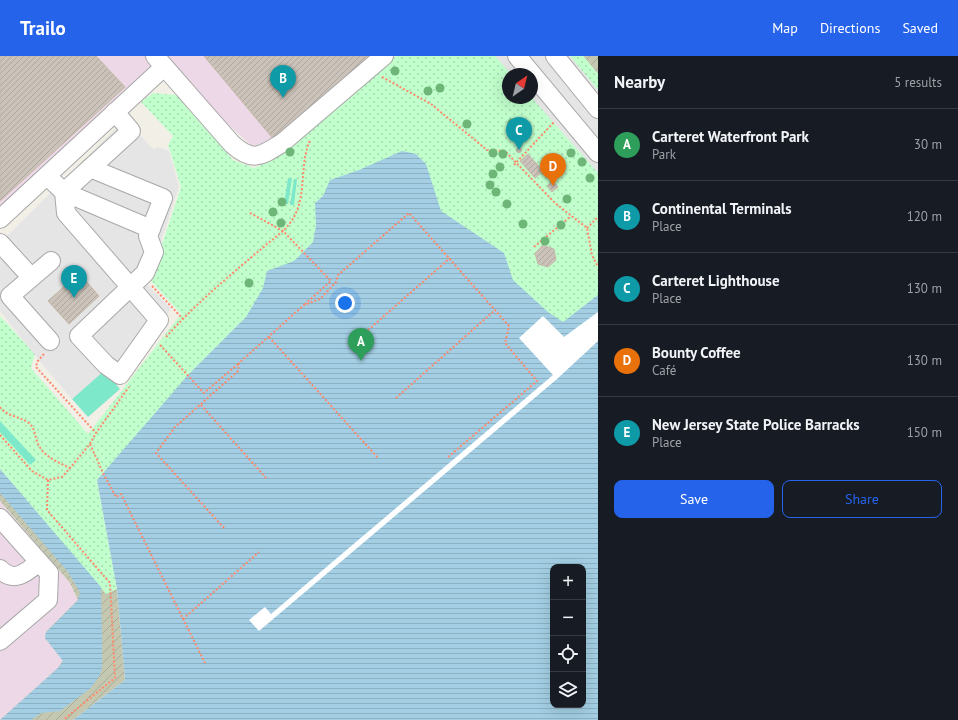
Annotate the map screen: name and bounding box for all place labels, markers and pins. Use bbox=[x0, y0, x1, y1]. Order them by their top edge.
pin: B bbox=[270, 65, 296, 98]
pin: C bbox=[506, 117, 532, 150]
pin: D bbox=[540, 153, 566, 186]
pin: E bbox=[61, 265, 87, 298]
pin: A bbox=[348, 328, 374, 361]

